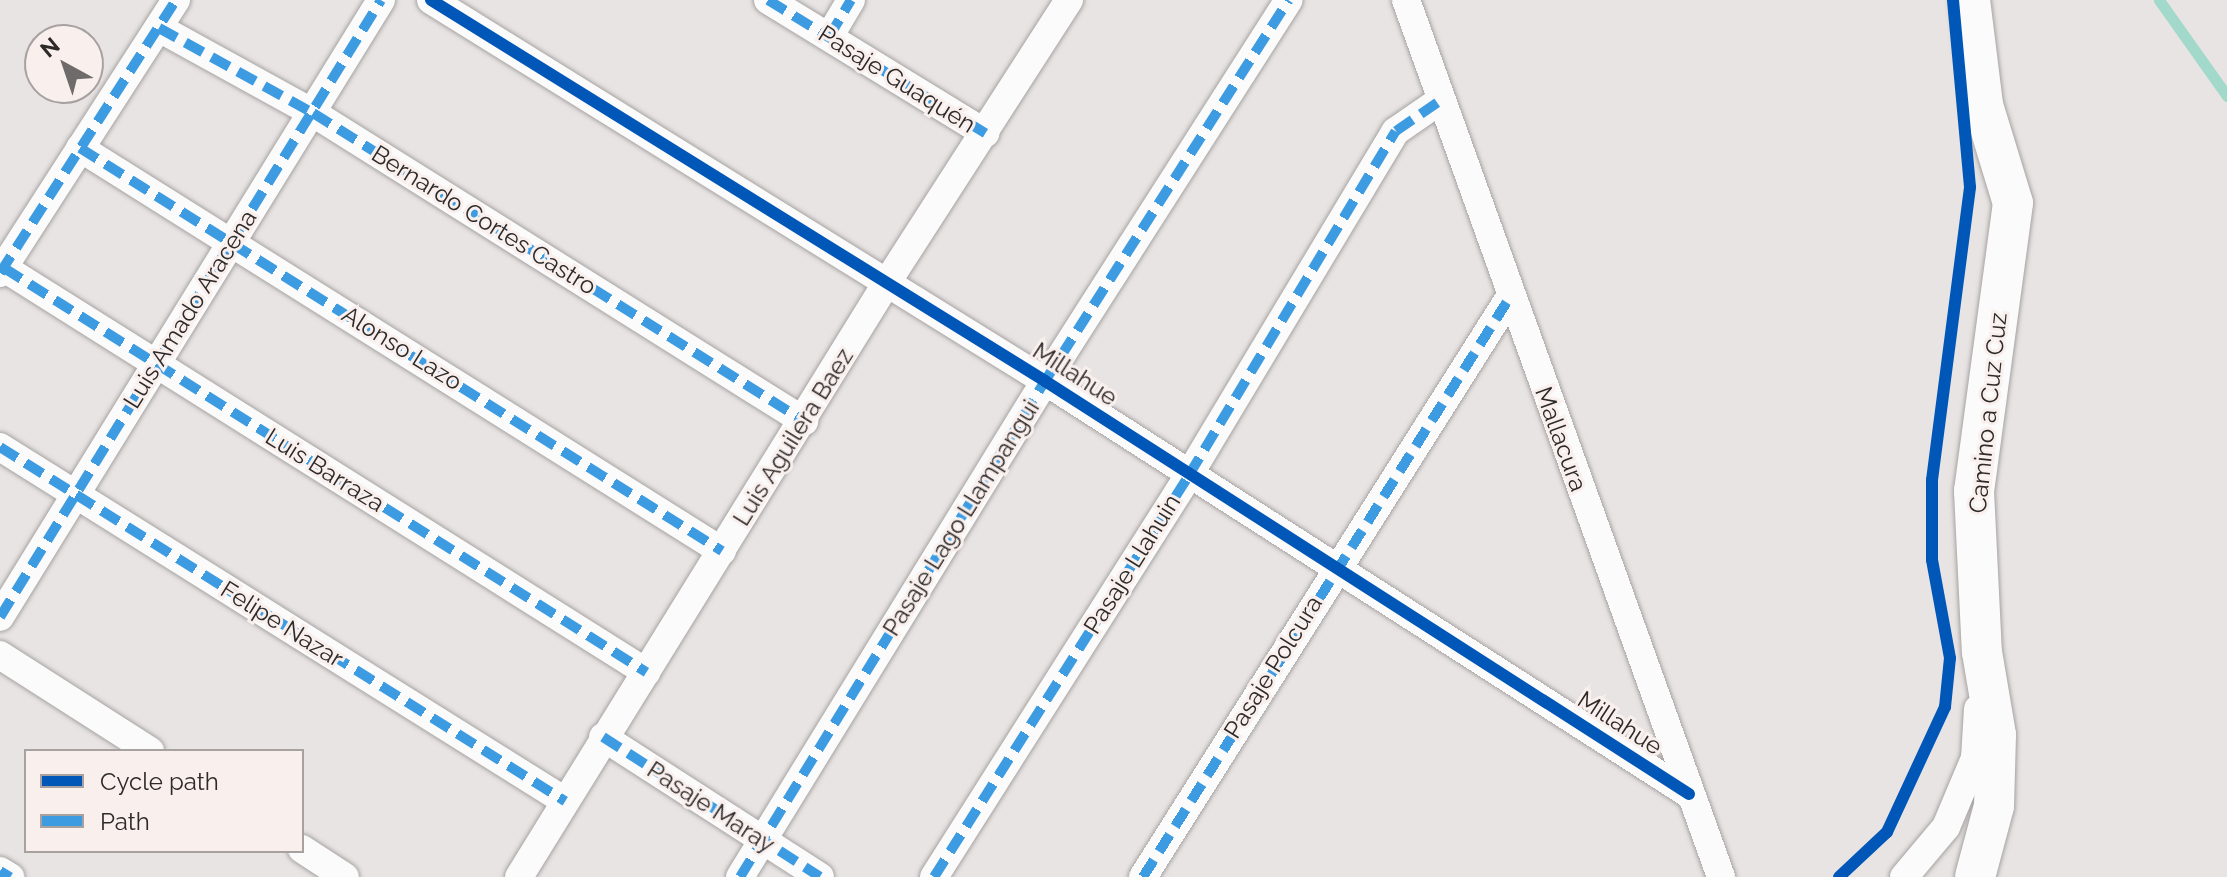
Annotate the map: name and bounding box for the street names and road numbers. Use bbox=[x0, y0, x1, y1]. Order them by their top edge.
street label: Pasaje Guaquén bbox=[813, 19, 981, 139]
street label: Bernardo Cortes Castro bbox=[366, 139, 602, 301]
street label: Luis Amado Aracena bbox=[117, 204, 263, 414]
street label: Alonso Lazo bbox=[337, 300, 467, 396]
street label: Camino a Cuz Cuz bbox=[1963, 311, 2013, 515]
street label: Millahue bbox=[1027, 336, 1123, 412]
street label: Luis Aguilera Baez bbox=[727, 343, 859, 531]
street label: Mallacura bbox=[1529, 383, 1593, 495]
street label: Pasaje Lago Llampangui bbox=[877, 395, 1045, 641]
street label: Luis Barraza bbox=[260, 422, 390, 518]
street label: Pasaje Llahuin bbox=[1078, 489, 1186, 639]
street label: Felipe Nazar bbox=[215, 575, 349, 673]
street label: Pasaje Polcura bbox=[1218, 590, 1328, 744]
street label: Millahue bbox=[1572, 685, 1668, 761]
street label: Pasaje Maray bbox=[642, 755, 780, 859]

